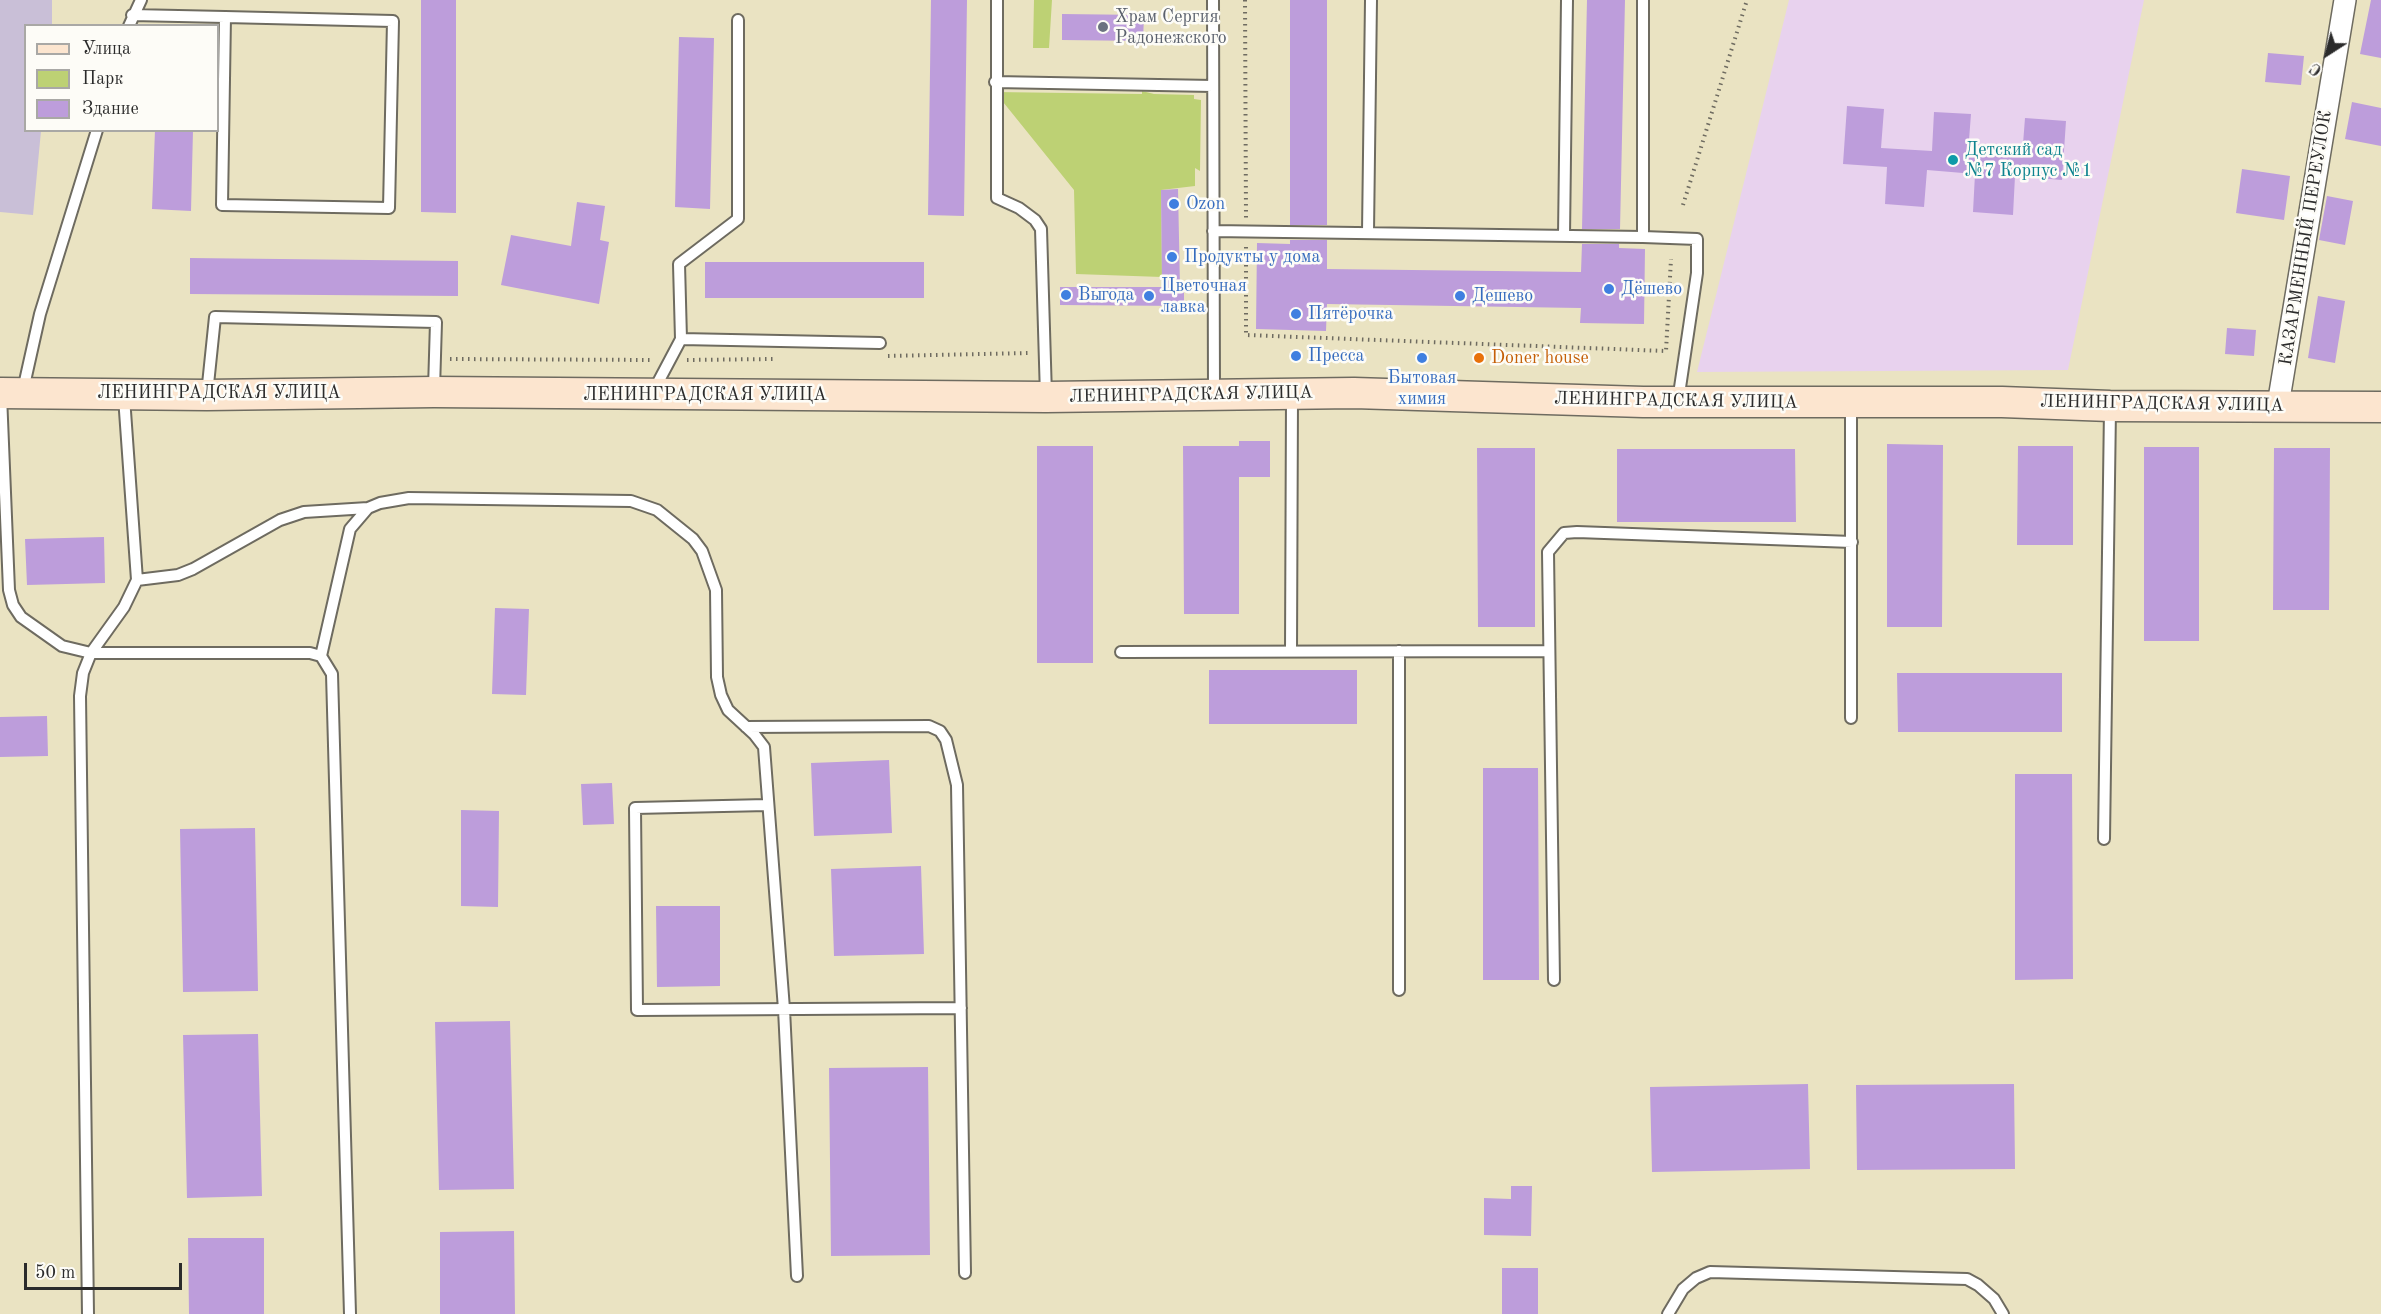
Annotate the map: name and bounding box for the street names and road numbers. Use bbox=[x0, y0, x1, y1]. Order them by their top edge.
street label: КАЗАРМЕННЫЙ ПЕРЕУЛОК bbox=[2275, 109, 2337, 367]
street label: ЛЕНИНГРАДСКАЯ УЛИЦА bbox=[97, 382, 341, 404]
street label: ЛЕНИНГРАДСКАЯ УЛИЦА bbox=[1069, 382, 1313, 408]
street label: ЛЕНИНГРАДСКАЯ УЛИЦА bbox=[583, 384, 827, 406]
street label: ЛЕНИНГРАДСКАЯ УЛИЦА bbox=[1554, 388, 1798, 414]
street label: ЛЕНИНГРАДСКАЯ УЛИЦА bbox=[2040, 391, 2284, 417]

